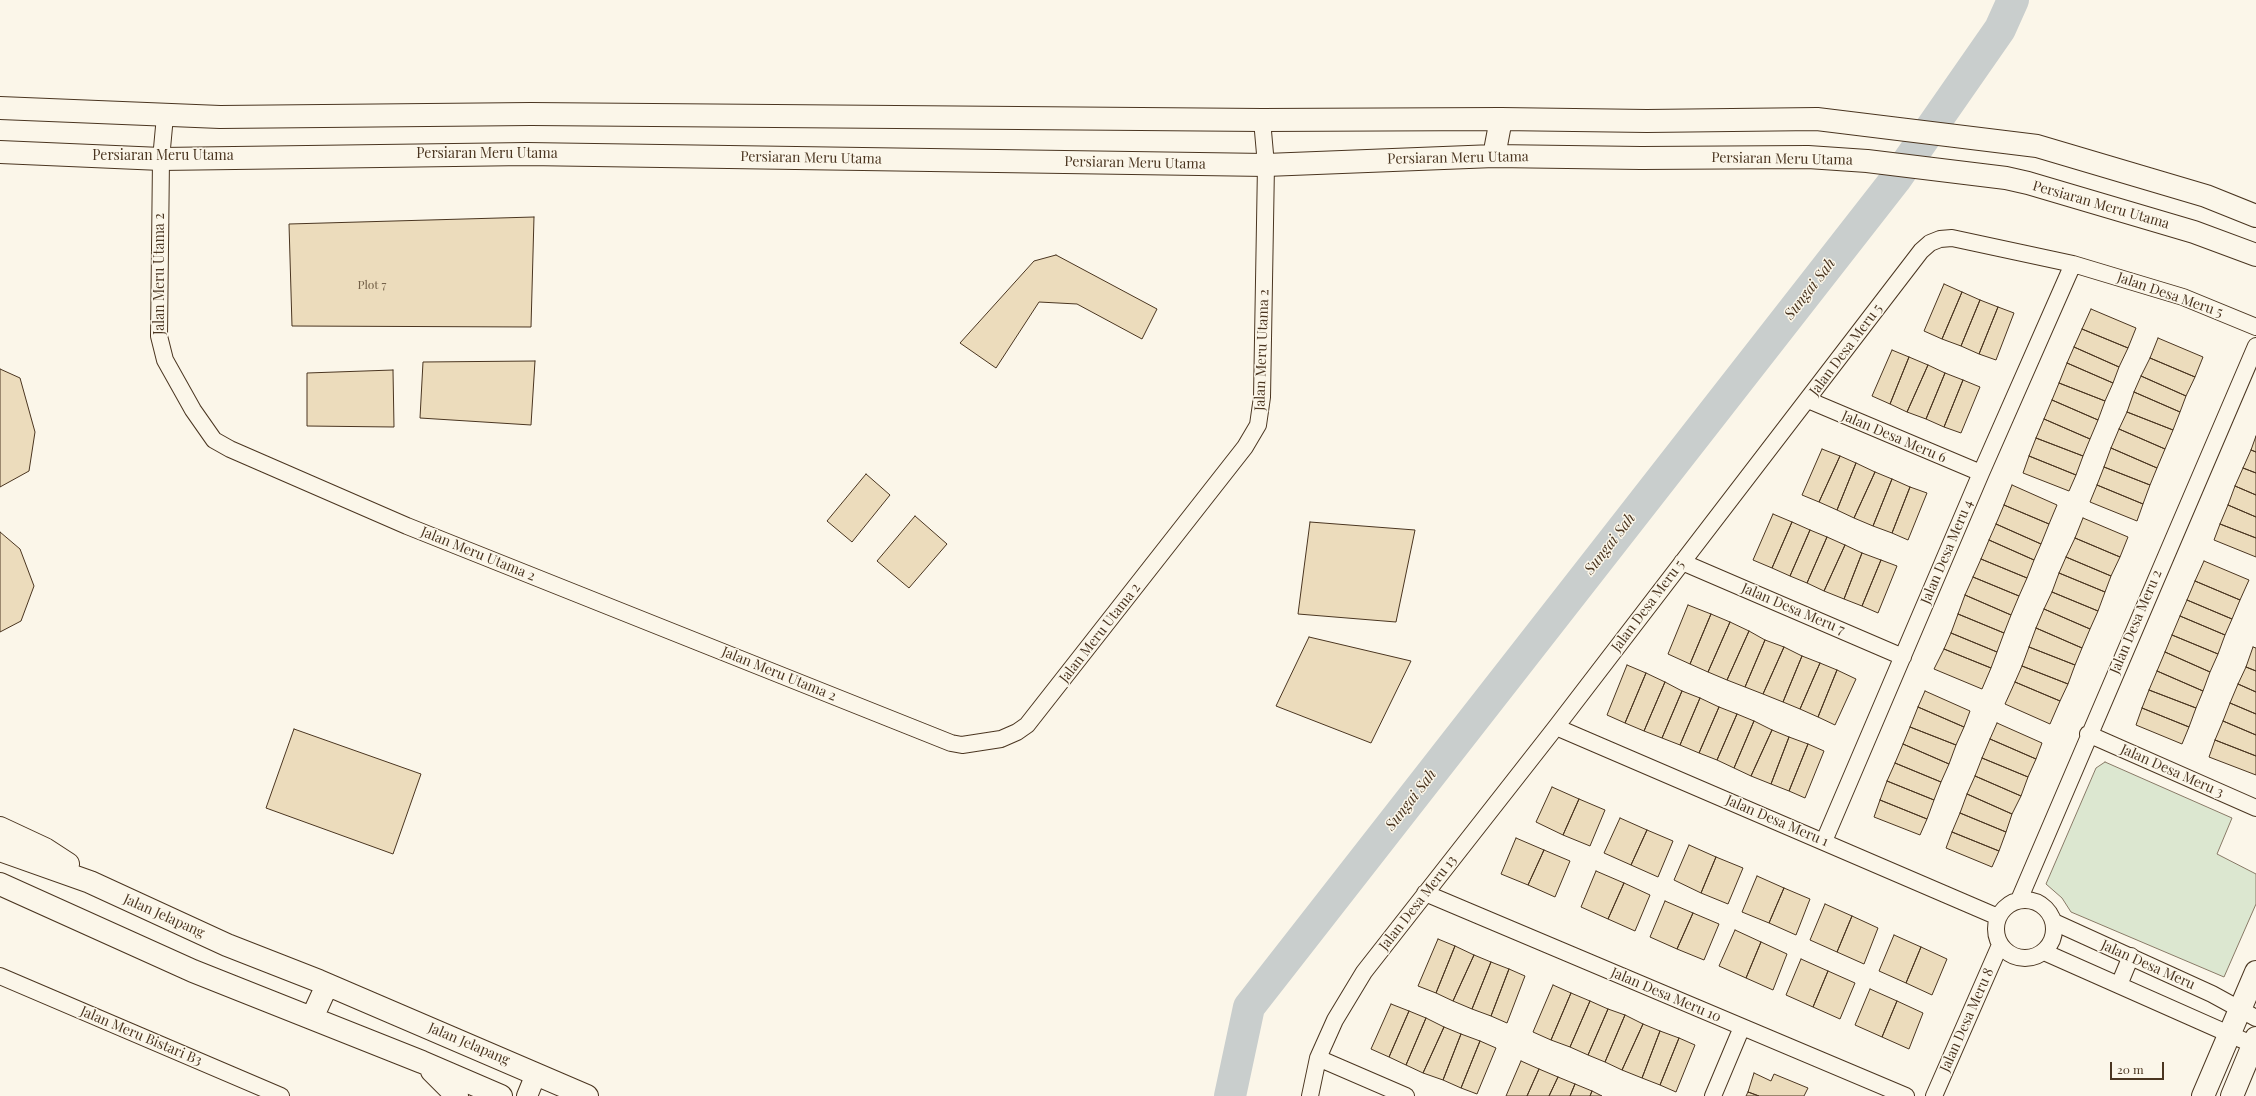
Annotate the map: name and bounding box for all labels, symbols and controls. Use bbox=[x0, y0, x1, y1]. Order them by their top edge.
street label: Persiaran Meru Utama bbox=[416, 146, 558, 162]
street label: Persiaran Meru Utama bbox=[92, 148, 234, 164]
street label: Persiaran Meru Utama bbox=[740, 148, 882, 168]
street label: Persiaran Meru Utama bbox=[1387, 148, 1529, 168]
street label: Persiaran Meru Utama bbox=[1711, 149, 1853, 169]
street label: Persiaran Meru Utama bbox=[1064, 153, 1206, 173]
street label: Persiaran Meru Utama bbox=[2031, 177, 2171, 233]
street label: Jalan Meru Utama 2 bbox=[152, 213, 168, 335]
water label: Sungai Sah bbox=[1781, 255, 1839, 323]
street label: Jalan Desa Meru 5 bbox=[2115, 269, 2225, 321]
house number: Plot 7 bbox=[358, 278, 386, 292]
street label: Jalan Meru Utama 2 bbox=[1251, 289, 1273, 411]
street label: Jalan Desa Meru 5 bbox=[1806, 301, 1886, 399]
street label: Jalan Desa Meru 6 bbox=[1839, 407, 1949, 467]
street label: Jalan Desa Meru 4 bbox=[1917, 497, 1977, 607]
water label: Sungai Sah bbox=[1581, 510, 1639, 578]
street label: Jalan Meru Utama 2 bbox=[418, 523, 538, 585]
street label: Jalan Desa Meru 5 bbox=[1608, 557, 1688, 655]
street label: Jalan Desa Meru 2 bbox=[2106, 567, 2166, 677]
street label: Jalan Meru Utama 2 bbox=[1056, 580, 1144, 686]
street label: Jalan Desa Meru 7 bbox=[1739, 580, 1847, 638]
street label: Jalan Meru Utama 2 bbox=[719, 643, 839, 705]
street label: Jalan Desa Meru 3 bbox=[2118, 741, 2226, 801]
water label: Sungai Sah bbox=[1382, 766, 1440, 834]
street label: Jalan Desa Meru 1 bbox=[1723, 792, 1831, 850]
street label: Jalan Desa Meru 13 bbox=[1376, 852, 1460, 954]
street label: Jalan Jelapang bbox=[121, 891, 207, 941]
street label: Jalan Desa Meru bbox=[2098, 937, 2198, 993]
street label: Jalan Desa Meru 10 bbox=[1608, 964, 1724, 1026]
street label: Jalan Desa Meru 8 bbox=[1937, 965, 1997, 1075]
street label: Jalan Meru Bistari B3 bbox=[78, 1003, 204, 1069]
street label: Jalan Jelapang bbox=[426, 1019, 512, 1069]
scale bar bbox=[2112, 1054, 2166, 1080]
text: 20 m bbox=[2117, 1061, 2144, 1077]

